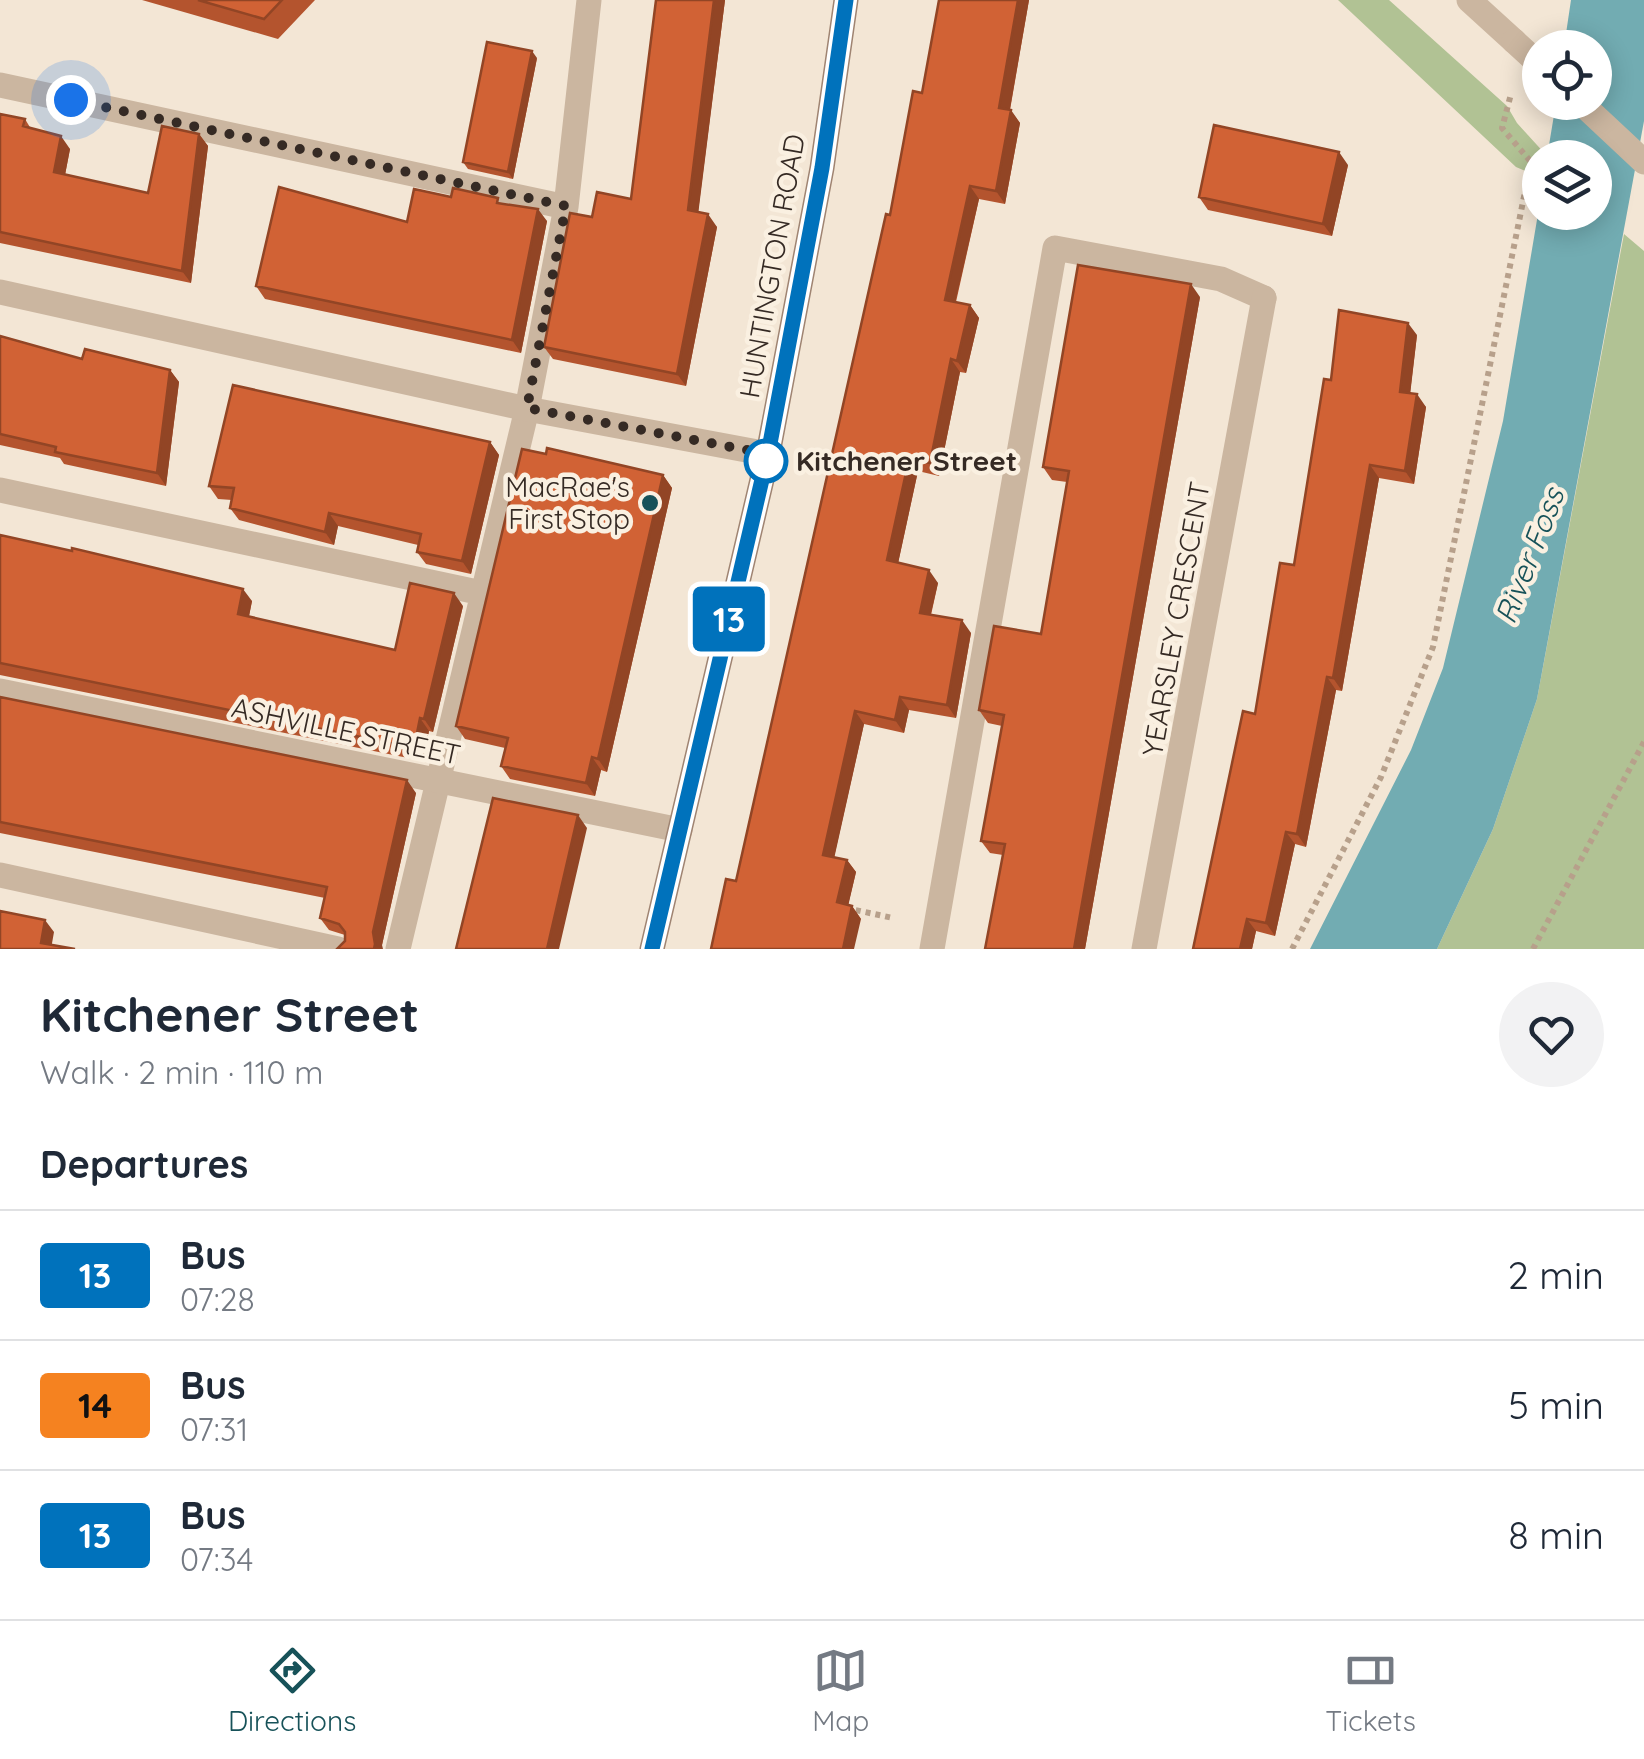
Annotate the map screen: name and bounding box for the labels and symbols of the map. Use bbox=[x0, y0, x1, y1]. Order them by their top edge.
your location bbox=[46, 75, 96, 125]
street label: HUNTINGTON ROAD bbox=[731, 131, 812, 401]
marker: Kitchener Street bbox=[745, 440, 787, 482]
place label: Kitchener Street bbox=[796, 443, 1017, 478]
place label: MacRae's First Stop bbox=[505, 469, 630, 536]
street label: YEARSLEY CRESCENT bbox=[1134, 479, 1217, 759]
water label: River Foss bbox=[1486, 481, 1573, 629]
marker: MacRae's First Stop bbox=[639, 492, 661, 514]
line badge: 13 bbox=[684, 586, 774, 652]
street label: ASHVILLE STREET bbox=[228, 689, 464, 772]

